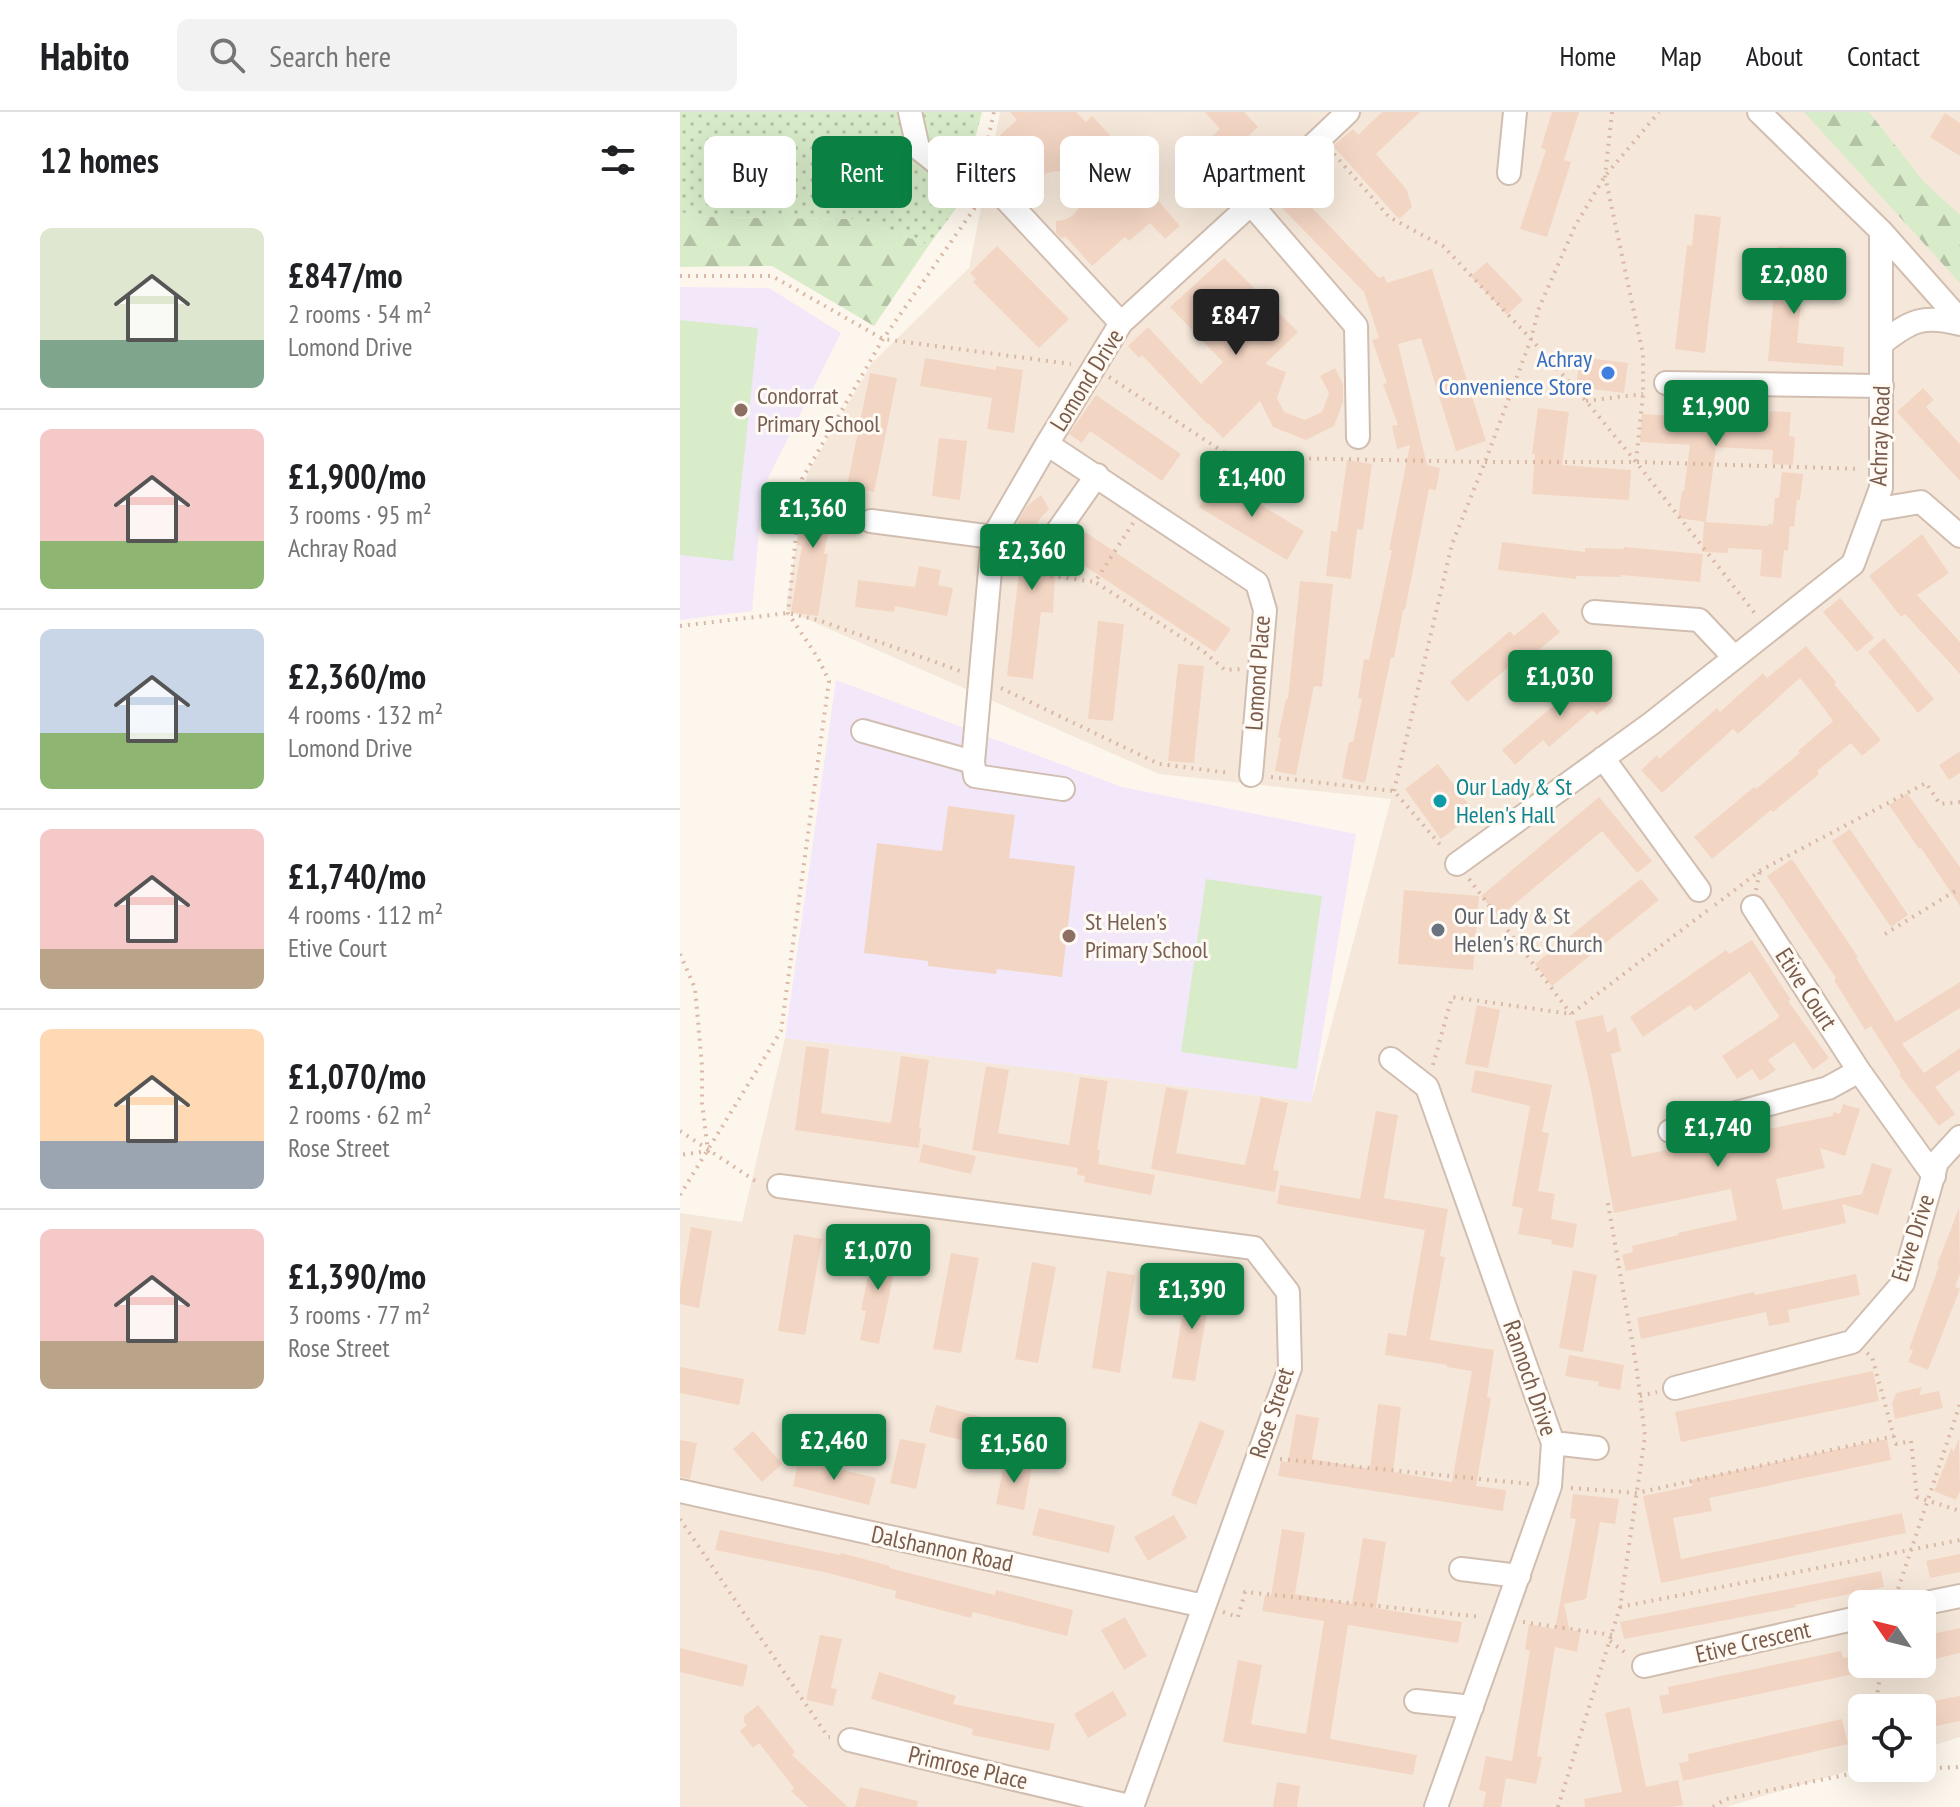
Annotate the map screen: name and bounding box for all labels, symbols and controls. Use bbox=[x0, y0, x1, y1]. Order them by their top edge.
search box bbox=[177, 19, 737, 91]
text: Habito bbox=[40, 31, 129, 80]
icon: search bbox=[205, 33, 249, 77]
text: Search here bbox=[269, 36, 391, 75]
text: Home bbox=[1560, 37, 1616, 74]
text: Map bbox=[1660, 37, 1702, 74]
text: About bbox=[1746, 37, 1803, 74]
text: Contact bbox=[1847, 37, 1920, 74]
chip: Buy bbox=[704, 136, 796, 208]
chip: Rent bbox=[812, 136, 912, 208]
chip: Filters bbox=[928, 136, 1044, 208]
chip: New bbox=[1060, 136, 1159, 208]
chip: Apartment bbox=[1175, 136, 1334, 208]
text: 12 homes bbox=[40, 138, 159, 182]
icon: filters bbox=[596, 138, 640, 182]
pin: £2,080 bbox=[1729, 248, 1859, 316]
text: £847/mo bbox=[288, 253, 403, 297]
text: £2,080 bbox=[1760, 257, 1828, 290]
icon: home bbox=[104, 260, 200, 356]
pin: £847 bbox=[1189, 289, 1283, 357]
text: 2 rooms · 54 m² bbox=[288, 297, 432, 330]
text: £847 bbox=[1211, 298, 1261, 331]
street label: Lomond Drive bbox=[1043, 323, 1130, 437]
text: Lomond Drive bbox=[288, 330, 412, 363]
place label: Achray Convenience Store bbox=[1439, 343, 1592, 402]
marker: Achray Convenience Store bbox=[1599, 364, 1617, 382]
place label: Condorrat Primary School bbox=[757, 380, 880, 439]
pin: £1,900 bbox=[1651, 380, 1781, 448]
street label: Achray Road bbox=[1862, 385, 1897, 487]
text: £1,900 bbox=[1682, 389, 1750, 422]
marker: Condorrat Primary School bbox=[732, 401, 750, 419]
pin: £1,400 bbox=[1187, 451, 1317, 519]
text: £1,900/mo bbox=[288, 454, 426, 498]
text: £1,400 bbox=[1218, 460, 1286, 493]
icon: home bbox=[104, 461, 200, 557]
pin: £1,360 bbox=[748, 482, 878, 550]
text: £1,360 bbox=[779, 491, 847, 524]
text: 3 rooms · 95 m² bbox=[288, 498, 432, 531]
pin: £2,360 bbox=[967, 524, 1097, 592]
text: Achray Road bbox=[288, 531, 397, 564]
text: £2,360 bbox=[998, 533, 1066, 566]
street label: Lomond Place bbox=[1238, 614, 1277, 732]
pin: £1,030 bbox=[1495, 650, 1625, 718]
text: £2,360/mo bbox=[288, 654, 426, 698]
text: £1,030 bbox=[1526, 659, 1594, 692]
icon: home bbox=[104, 661, 200, 757]
text: 4 rooms · 132 m² bbox=[288, 698, 443, 731]
text: Lomond Drive bbox=[288, 731, 412, 764]
place label: Our Lady & St Helen's Hall bbox=[1456, 771, 1572, 830]
marker: Our Lady & St Helen's Hall bbox=[1431, 792, 1449, 810]
text: £1,740/mo bbox=[288, 854, 426, 898]
icon: home bbox=[104, 861, 200, 957]
text: 4 rooms · 112 m² bbox=[288, 898, 443, 931]
place label: Our Lady & St Helen's RC Church bbox=[1454, 900, 1603, 959]
place label: St Helen's Primary School bbox=[1085, 906, 1208, 965]
marker: Our Lady & St Helen's RC Church bbox=[1429, 921, 1447, 939]
marker: St Helen's Primary School bbox=[1060, 927, 1078, 945]
text: Etive Court bbox=[288, 931, 387, 964]
street label: Etive Court bbox=[1769, 942, 1844, 1036]
text: £1,070/mo bbox=[288, 1054, 426, 1098]
icon: home bbox=[104, 1061, 200, 1157]
text: 2 rooms · 62 m² bbox=[288, 1098, 432, 1131]
pin: £1,740 bbox=[1653, 1101, 1783, 1169]
text: £1,740 bbox=[1684, 1110, 1752, 1143]
text: Rose Street bbox=[288, 1131, 390, 1164]
street label: Etive Drive bbox=[1884, 1190, 1941, 1285]
pin: £1,070 bbox=[813, 1224, 943, 1292]
text: £1,070 bbox=[844, 1233, 912, 1266]
text: £1,390/mo bbox=[288, 1254, 426, 1298]
icon: home bbox=[104, 1261, 200, 1357]
pin: £1,390 bbox=[1127, 1263, 1257, 1331]
text: £1,390 bbox=[1158, 1272, 1226, 1305]
text: 3 rooms · 77 m² bbox=[288, 1298, 430, 1331]
street label: Rannoch Drive bbox=[1496, 1316, 1565, 1440]
text: Rose Street bbox=[288, 1331, 390, 1364]
street label: Rose Street bbox=[1242, 1363, 1301, 1462]
pin: £2,460 bbox=[769, 1414, 899, 1482]
pin: £1,560 bbox=[949, 1417, 1079, 1485]
text: £2,460 bbox=[800, 1423, 868, 1456]
text: £1,560 bbox=[980, 1426, 1048, 1459]
street label: Dalshannon Road bbox=[868, 1518, 1016, 1579]
north arrow bbox=[1848, 1590, 1936, 1678]
map controls bbox=[1848, 1590, 1936, 1782]
street label: Etive Crescent bbox=[1692, 1613, 1814, 1670]
button: locate bbox=[1848, 1694, 1936, 1782]
street label: Primrose Place bbox=[905, 1739, 1031, 1796]

